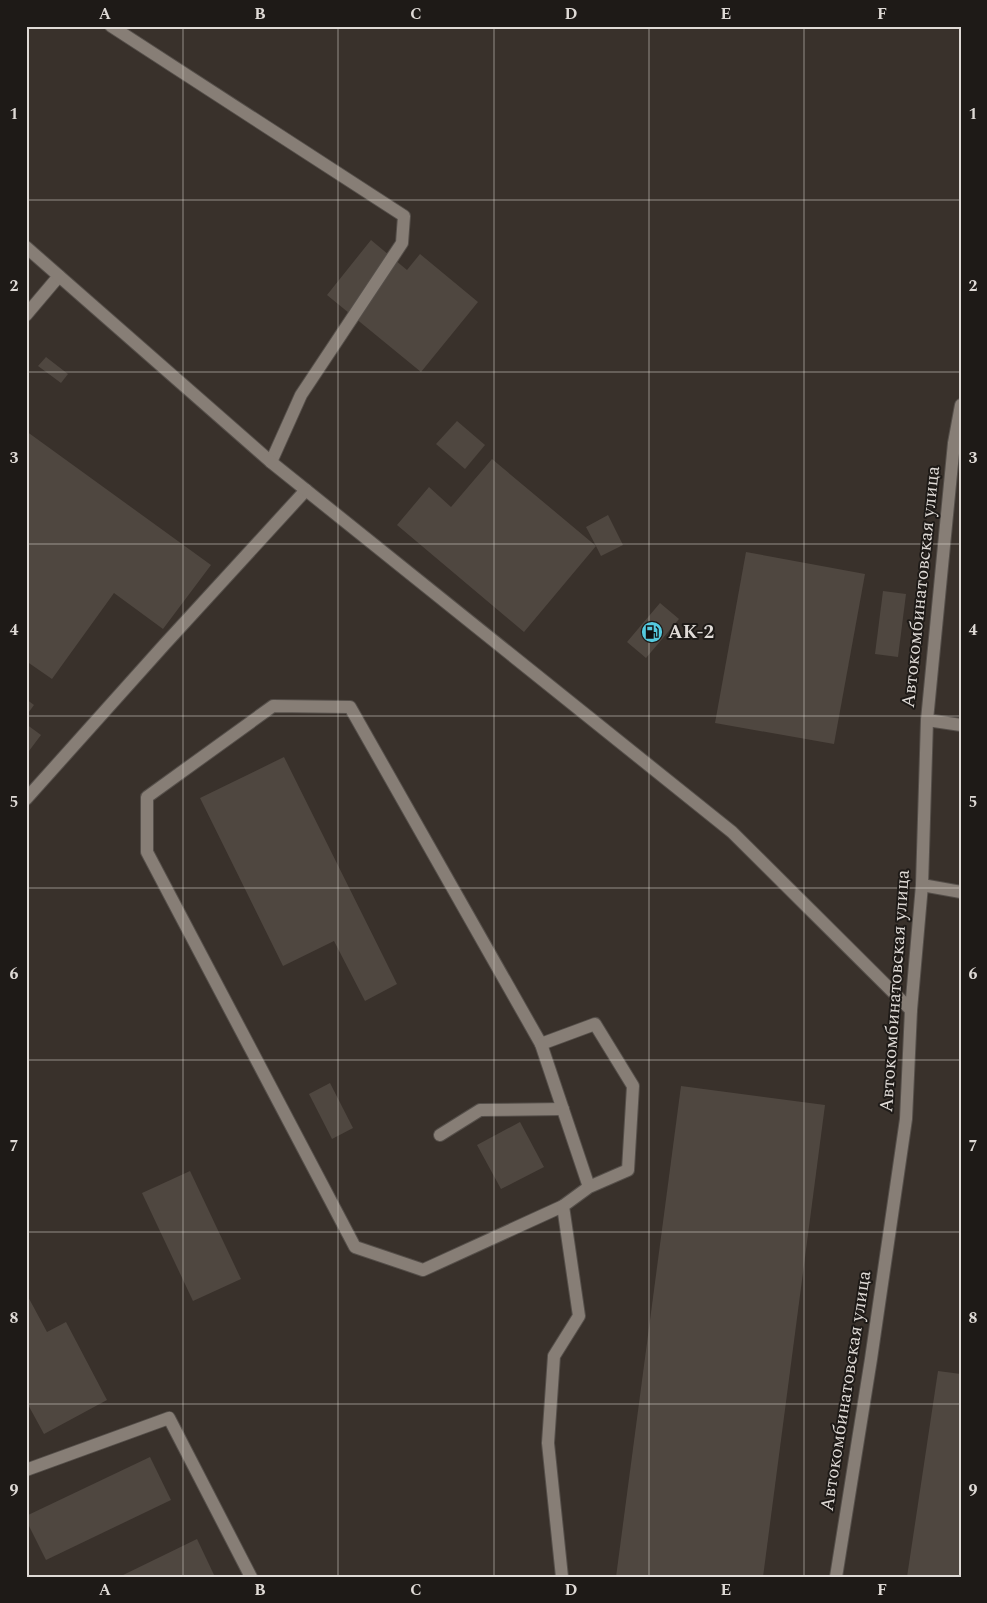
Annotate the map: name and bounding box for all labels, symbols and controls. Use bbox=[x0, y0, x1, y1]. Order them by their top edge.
text: A bbox=[99, 2, 112, 26]
text: B bbox=[254, 2, 266, 26]
text: C bbox=[410, 2, 422, 26]
text: D bbox=[565, 2, 578, 26]
text: E bbox=[721, 2, 731, 26]
text: F bbox=[877, 2, 887, 26]
text: 1 bbox=[10, 102, 18, 126]
text: 1 bbox=[969, 102, 977, 126]
text: 2 bbox=[10, 274, 19, 298]
text: 2 bbox=[969, 274, 978, 298]
text: 3 bbox=[10, 446, 19, 470]
text: 3 bbox=[969, 446, 978, 470]
street label: Автокомбинатовская улица bbox=[894, 464, 948, 710]
text: 4 bbox=[10, 618, 19, 642]
place label: АК-2 bbox=[668, 618, 714, 647]
text: 4 bbox=[969, 618, 978, 642]
fuel station icon: АК-2 bbox=[640, 620, 664, 644]
text: 5 bbox=[10, 790, 18, 814]
text: 5 bbox=[969, 790, 977, 814]
street label: Автокомбинатовская улица bbox=[872, 868, 918, 1113]
text: 6 bbox=[10, 962, 19, 986]
text: 6 bbox=[969, 962, 978, 986]
text: 7 bbox=[10, 1134, 19, 1158]
text: 7 bbox=[969, 1134, 978, 1158]
street label: Автокомбинатовская улица bbox=[813, 1268, 879, 1513]
text: 8 bbox=[10, 1306, 19, 1330]
text: 8 bbox=[969, 1306, 978, 1330]
text: 9 bbox=[10, 1478, 19, 1502]
text: 9 bbox=[969, 1478, 978, 1502]
text: A bbox=[99, 1578, 112, 1602]
text: B bbox=[254, 1578, 266, 1602]
text: C bbox=[410, 1578, 422, 1602]
text: D bbox=[565, 1578, 578, 1602]
text: E bbox=[721, 1578, 731, 1602]
text: F bbox=[877, 1578, 887, 1602]

